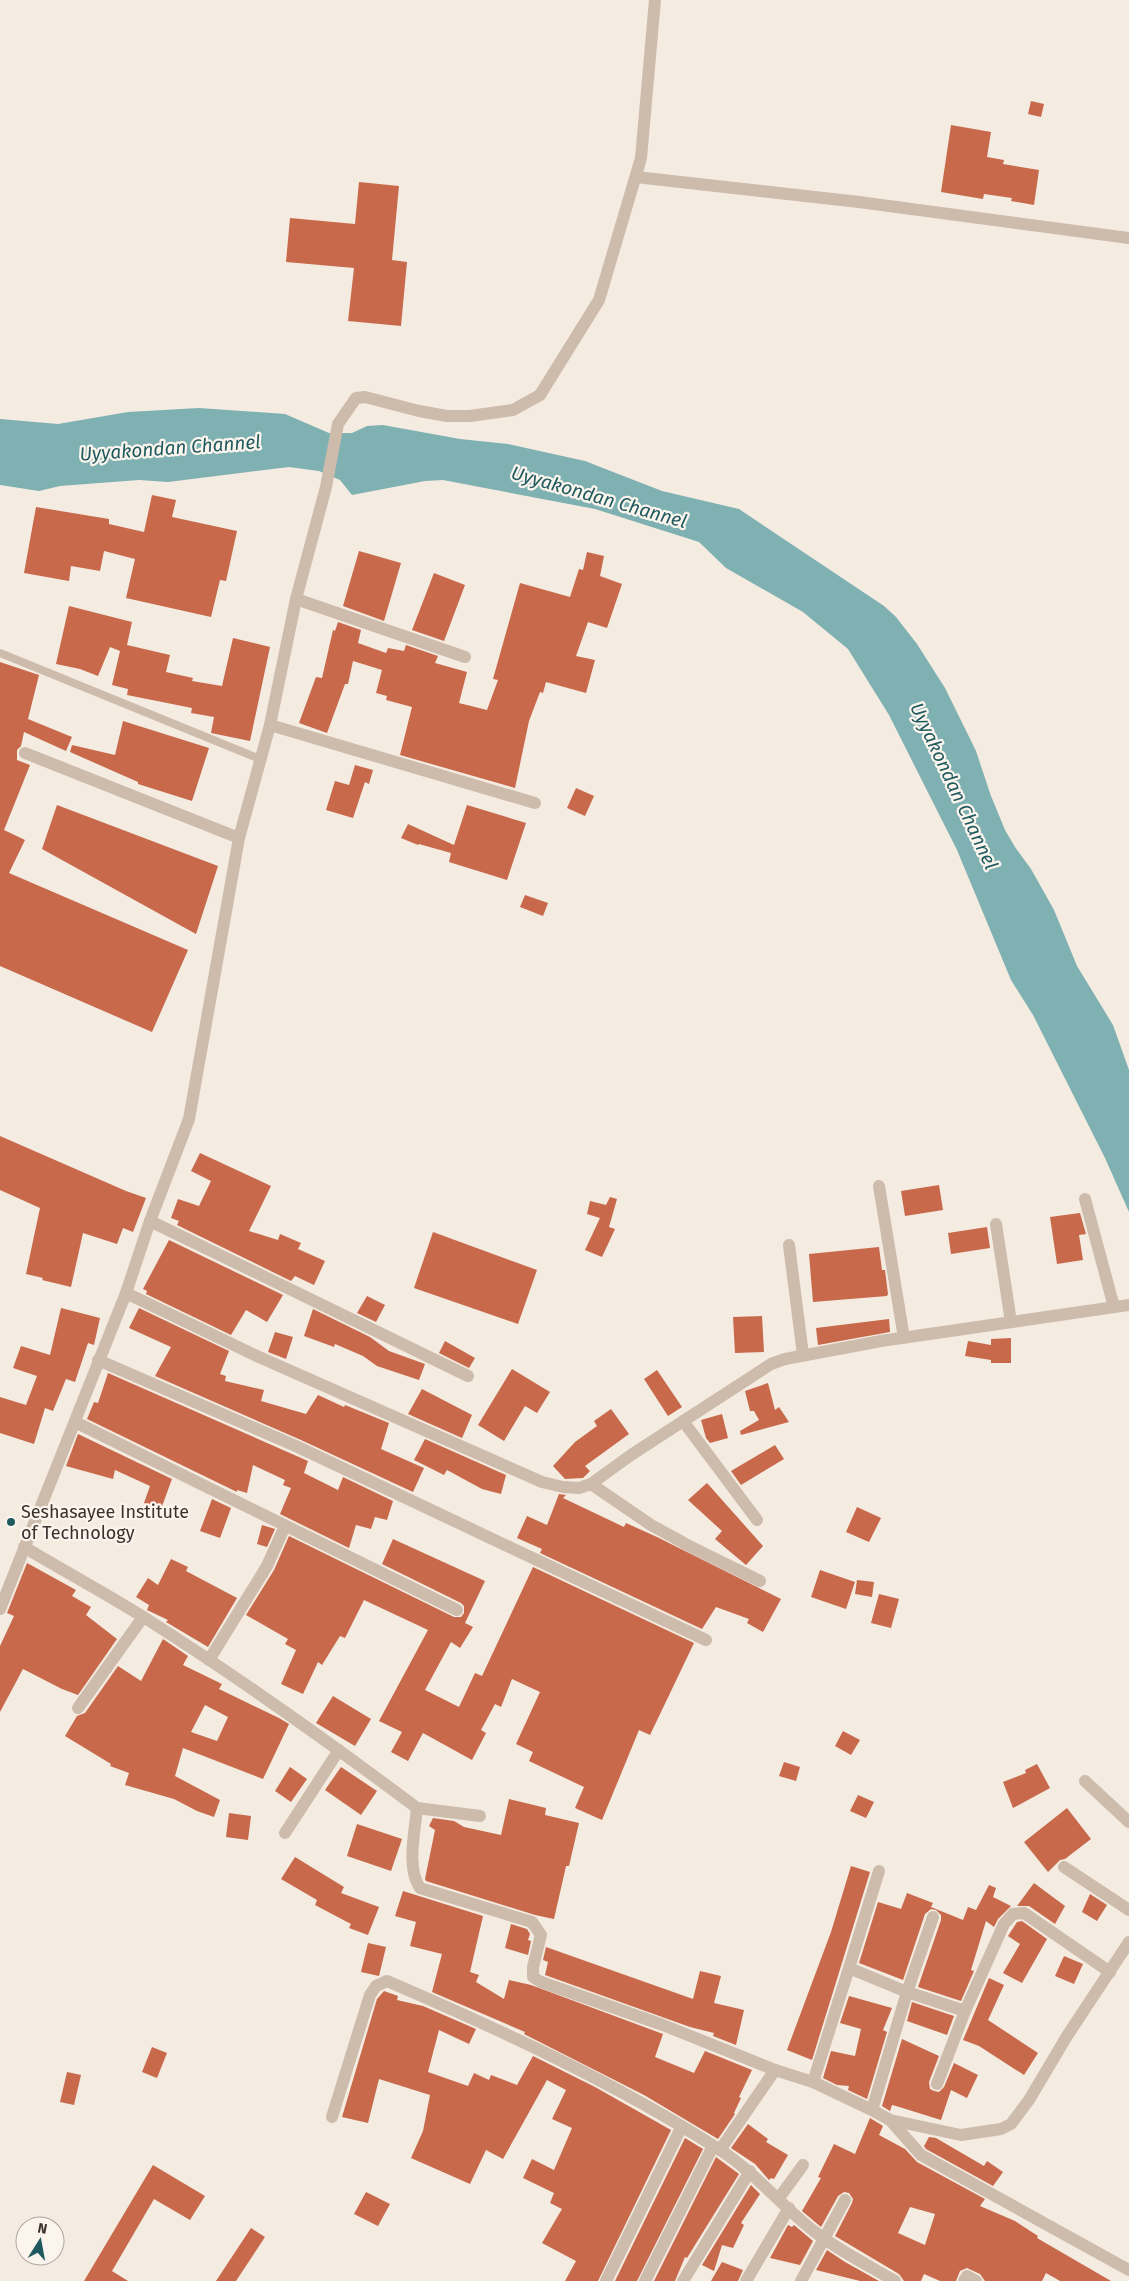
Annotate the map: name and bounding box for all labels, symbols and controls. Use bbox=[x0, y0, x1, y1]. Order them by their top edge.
water label: Uyyakondan Channel bbox=[79, 430, 261, 466]
water label: Uyyakondan Channel bbox=[509, 461, 689, 533]
water label: Uyyakondan Channel bbox=[905, 699, 1003, 873]
place label: Seshasayee Institute of Technology bbox=[21, 1501, 189, 1544]
marker: Seshasayee Institute of Technology bbox=[5, 1516, 17, 1528]
north arrow bbox=[15, 2216, 65, 2266]
text: N bbox=[36, 2219, 49, 2238]

